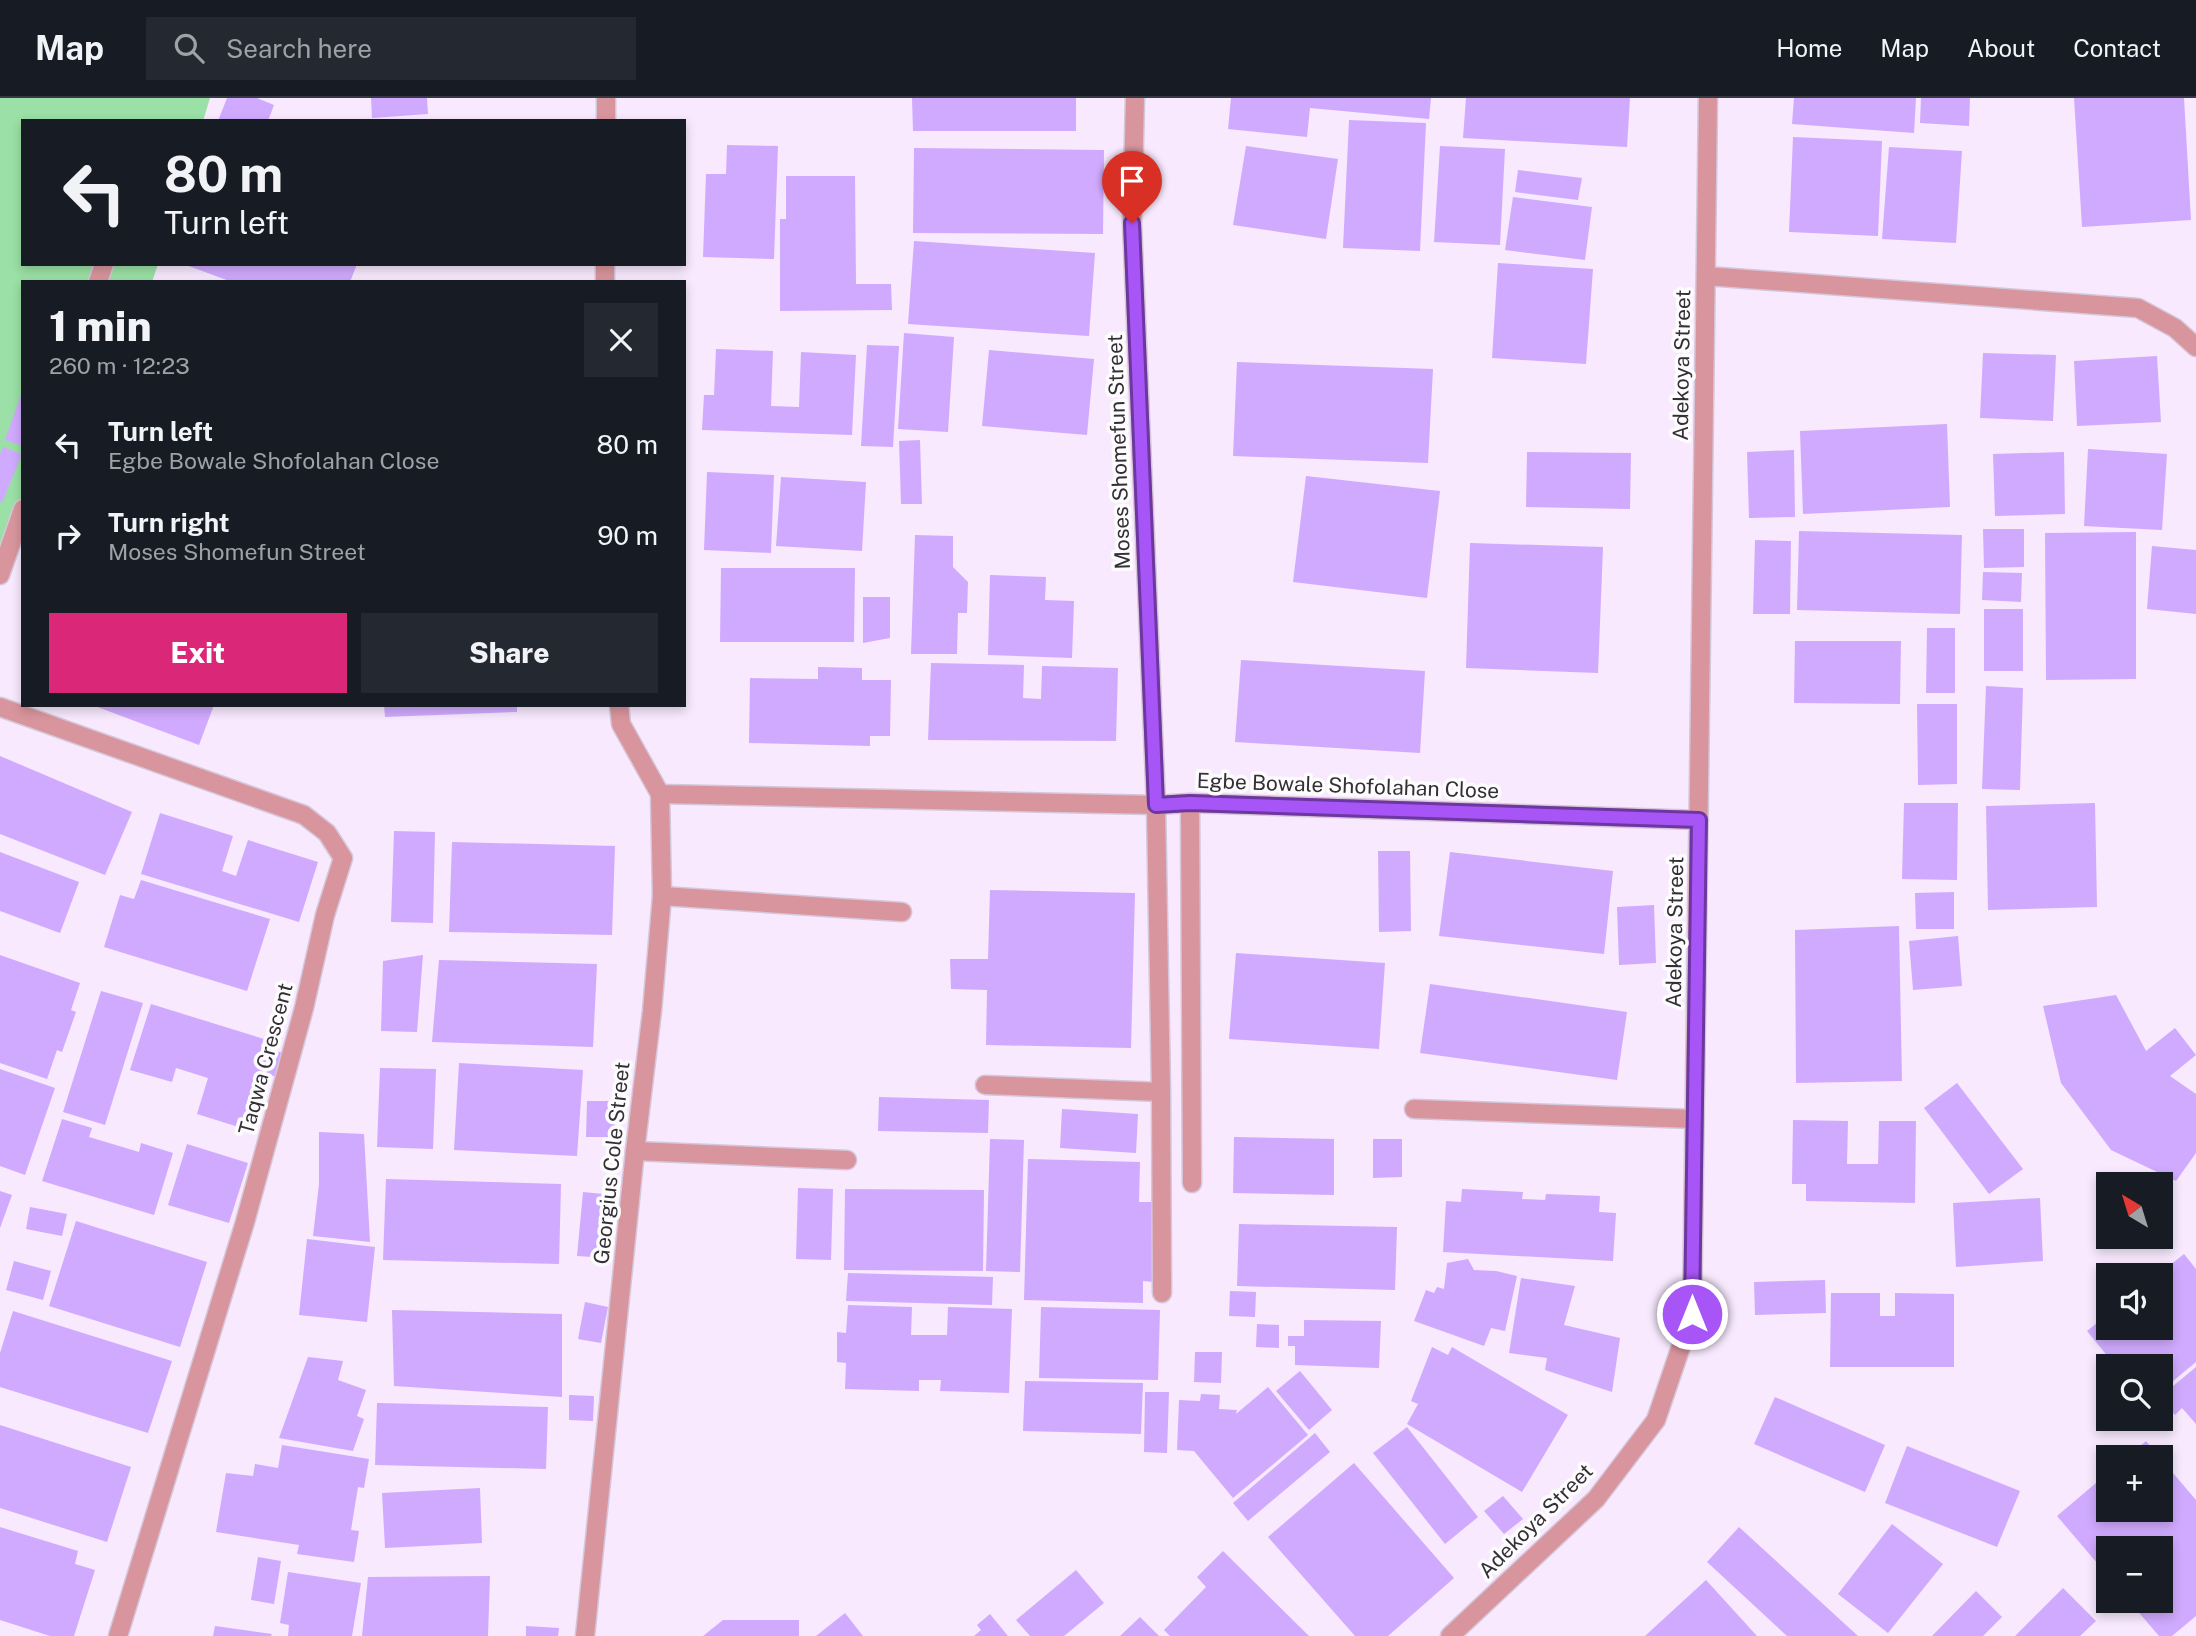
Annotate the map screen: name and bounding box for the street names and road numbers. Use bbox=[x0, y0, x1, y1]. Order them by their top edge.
street label: Adekoya Street bbox=[1668, 289, 1695, 441]
street label: Moses Shomefun Street bbox=[1102, 334, 1135, 570]
street label: Egbe Bowale Shofolahan Close bbox=[1196, 768, 1500, 803]
street label: Adekoya Street bbox=[1661, 856, 1688, 1008]
street label: Taqwa Crescent bbox=[233, 980, 298, 1138]
street label: Georgius Cole Street bbox=[588, 1060, 635, 1265]
street label: Adekoya Street bbox=[1473, 1458, 1598, 1583]

